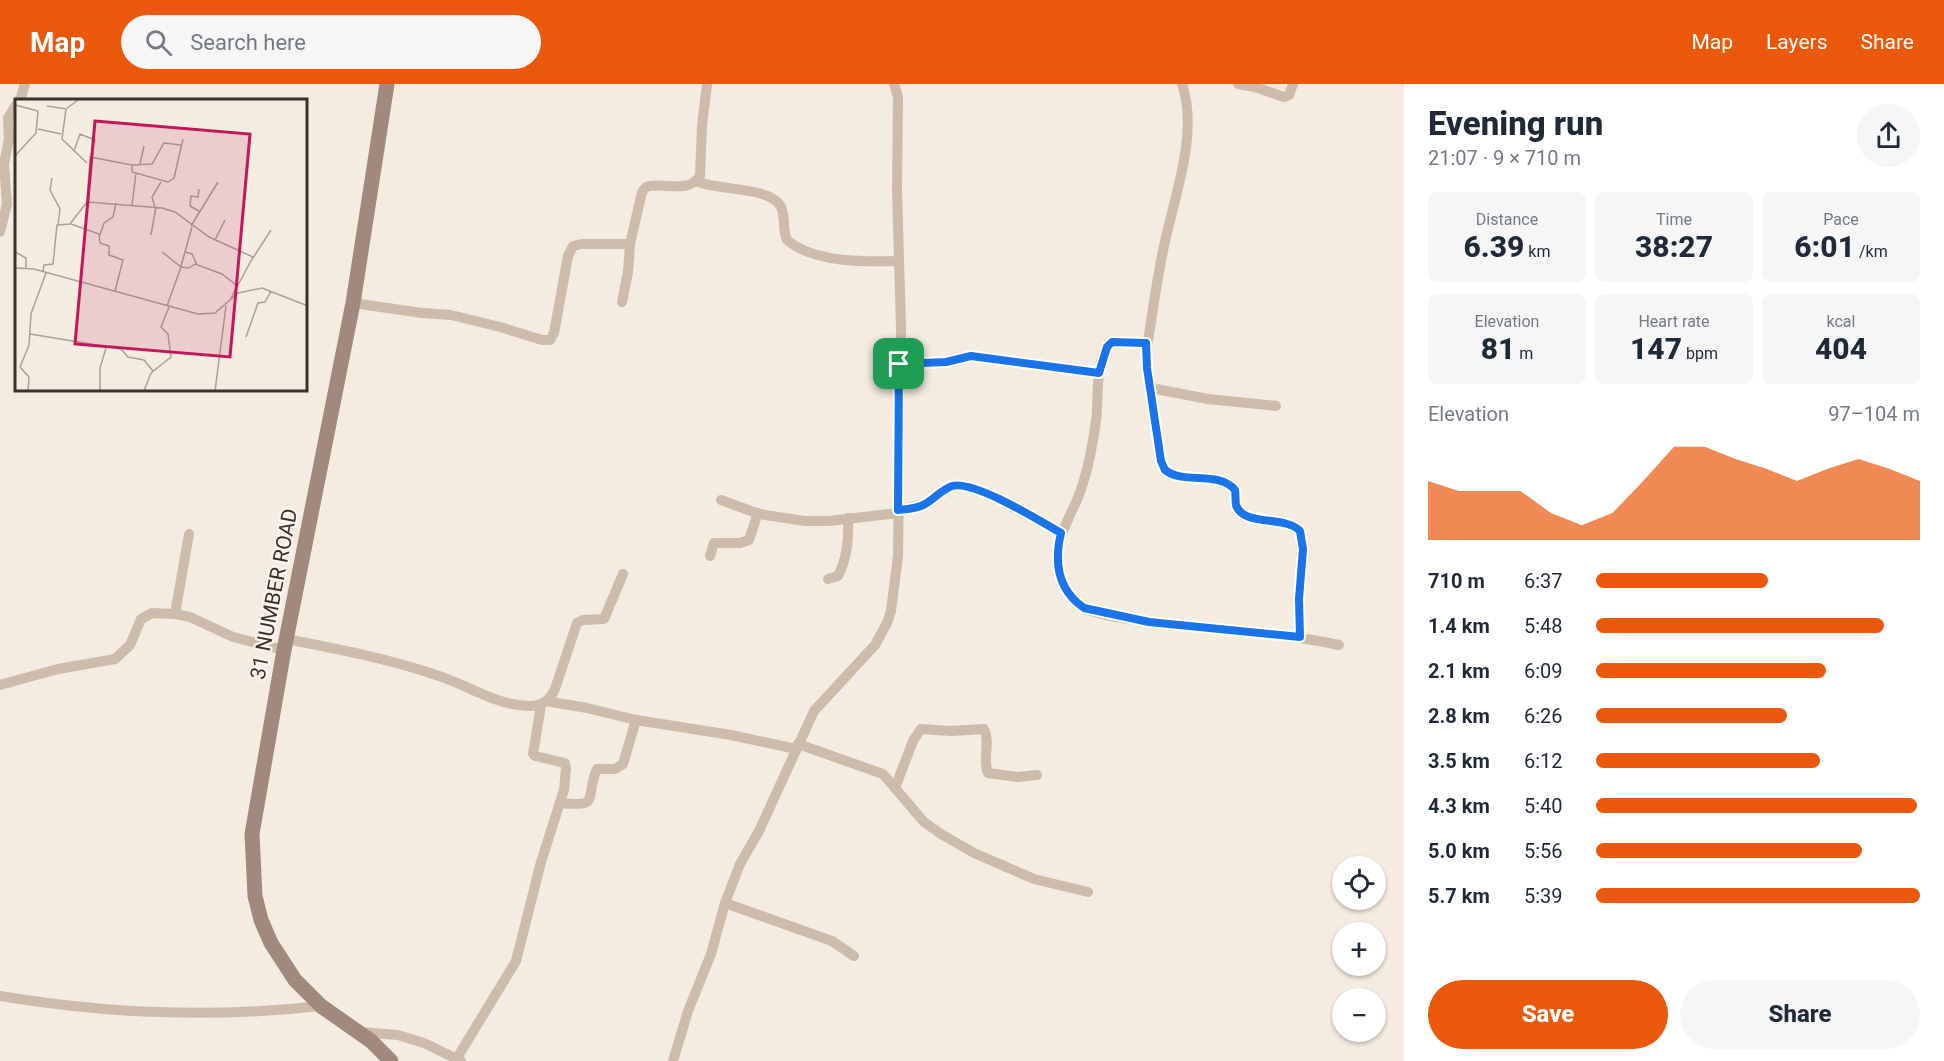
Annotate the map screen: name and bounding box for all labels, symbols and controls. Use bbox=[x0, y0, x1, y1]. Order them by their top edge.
search box bbox=[121, 15, 541, 69]
text: Map bbox=[30, 26, 85, 59]
icon: search bbox=[142, 26, 175, 59]
text: Search here bbox=[190, 30, 306, 55]
text: Map bbox=[1691, 30, 1733, 54]
text: Layers bbox=[1766, 30, 1827, 54]
text: Share bbox=[1860, 30, 1914, 54]
inset map bbox=[15, 99, 308, 392]
text: Evening run bbox=[1428, 104, 1603, 143]
button: share bbox=[1857, 104, 1920, 167]
text: 21:07 · 9 × 710 m bbox=[1428, 146, 1581, 170]
text: Distance bbox=[1476, 210, 1538, 229]
text: Time bbox=[1656, 210, 1692, 229]
text: Pace bbox=[1823, 210, 1859, 229]
text: 6.39 bbox=[1464, 229, 1524, 264]
text: 38:27 bbox=[1635, 229, 1713, 264]
text: 6:01 bbox=[1794, 229, 1855, 264]
text: km bbox=[1524, 242, 1550, 261]
text: /km bbox=[1855, 242, 1888, 261]
text: Elevation bbox=[1475, 312, 1539, 331]
text: Heart rate bbox=[1638, 312, 1710, 331]
text: kcal bbox=[1827, 312, 1855, 331]
text: 81 bbox=[1481, 331, 1515, 366]
text: 147 bbox=[1630, 331, 1682, 366]
text: 404 bbox=[1815, 331, 1867, 366]
pin bbox=[873, 338, 924, 389]
text: m bbox=[1515, 344, 1533, 363]
text: bpm bbox=[1682, 344, 1718, 363]
icon: arrive bbox=[882, 347, 915, 380]
text: Elevation bbox=[1428, 402, 1509, 426]
text: 97–104 m bbox=[1828, 402, 1920, 426]
street label: 31 NUMBER ROAD bbox=[246, 507, 302, 681]
text: 710 m bbox=[1428, 569, 1485, 593]
text: 6:37 bbox=[1524, 569, 1563, 593]
text: 1.4 km bbox=[1428, 614, 1490, 638]
text: 5:48 bbox=[1524, 614, 1563, 638]
text: 2.1 km bbox=[1428, 659, 1490, 683]
text: 6:09 bbox=[1524, 659, 1563, 683]
text: 2.8 km bbox=[1428, 704, 1490, 728]
text: 6:26 bbox=[1524, 704, 1563, 728]
text: 3.5 km bbox=[1428, 749, 1490, 773]
text: 6:12 bbox=[1524, 749, 1563, 773]
text: 4.3 km bbox=[1428, 794, 1490, 818]
text: 5:40 bbox=[1524, 794, 1563, 818]
text: 5.0 km bbox=[1428, 839, 1490, 863]
text: 5:56 bbox=[1524, 839, 1563, 863]
map controls bbox=[1332, 856, 1386, 1042]
button: locate bbox=[1332, 856, 1386, 910]
text: 5.7 km bbox=[1428, 884, 1490, 908]
text: 5:39 bbox=[1524, 884, 1563, 908]
button: + bbox=[1332, 922, 1386, 976]
button: Save bbox=[1428, 980, 1668, 1049]
button: Share bbox=[1680, 980, 1920, 1049]
button: − bbox=[1332, 988, 1386, 1042]

